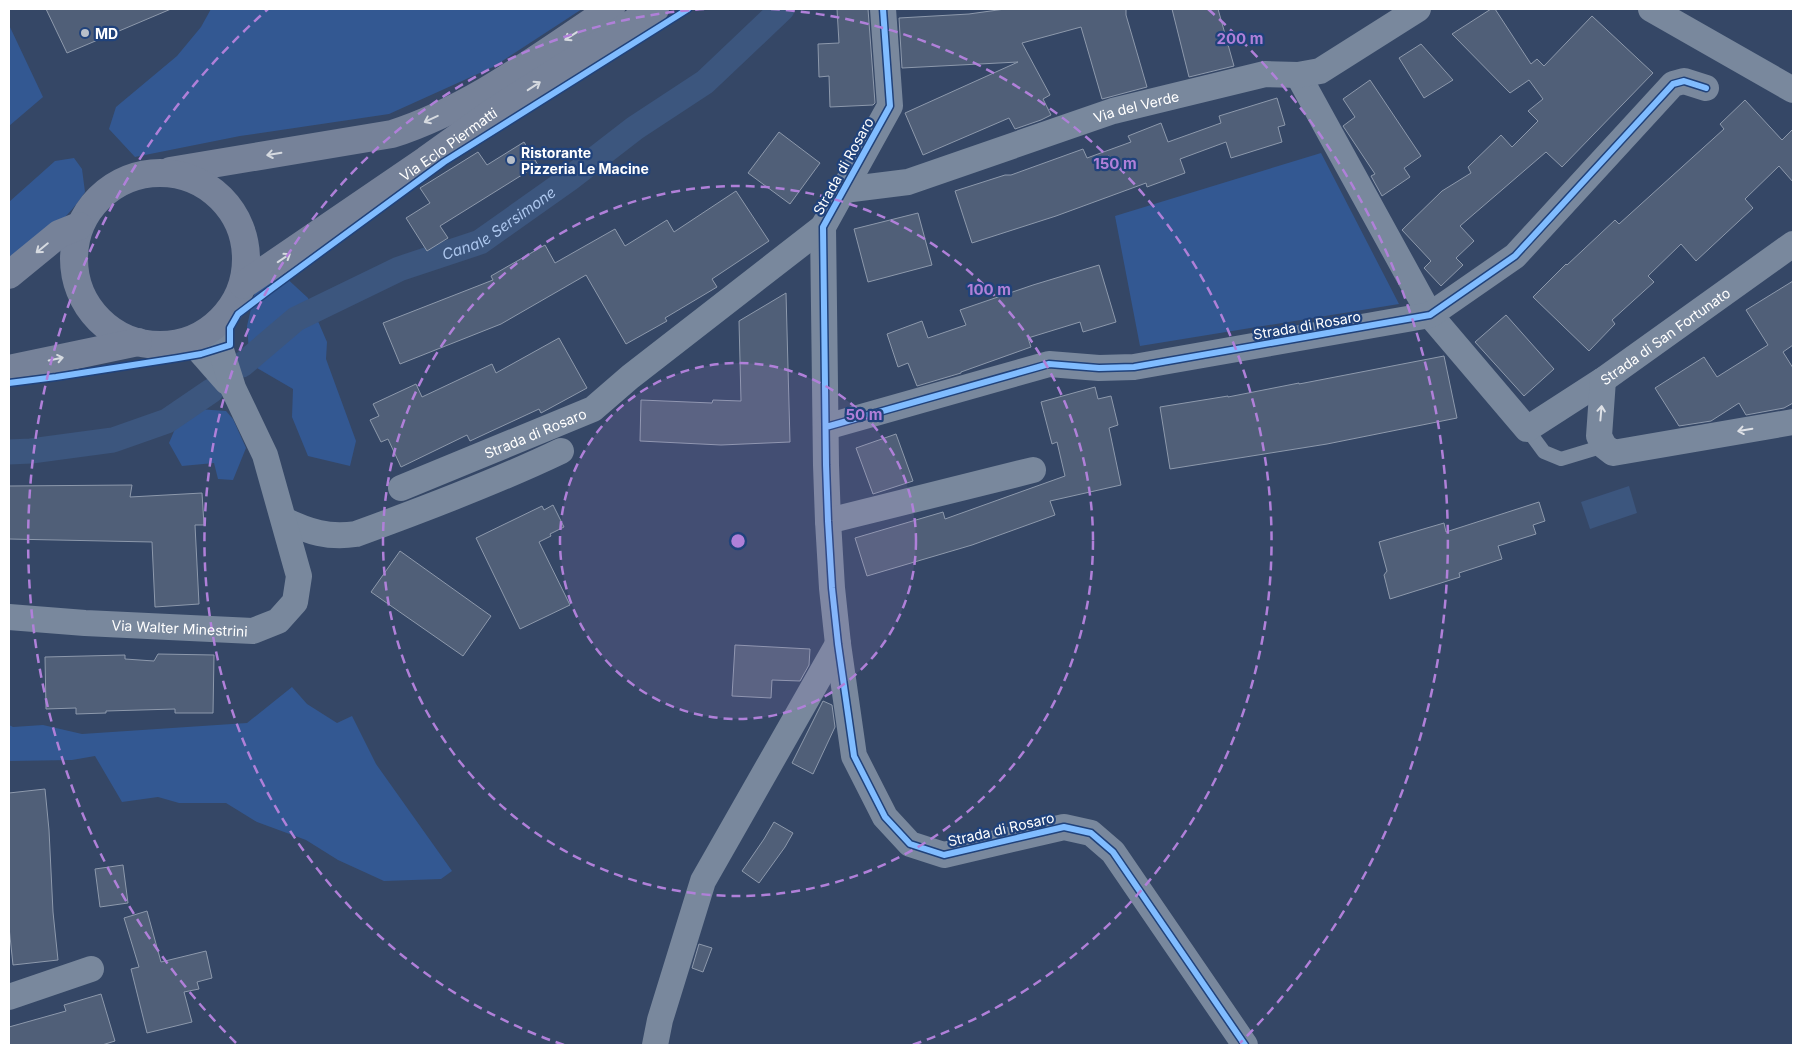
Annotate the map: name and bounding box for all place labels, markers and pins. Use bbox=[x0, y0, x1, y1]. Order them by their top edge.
place label: MD bbox=[95, 25, 118, 42]
marker: MD bbox=[79, 27, 91, 39]
place label: Ristorante Pizzeria Le Macine bbox=[521, 144, 649, 177]
marker: Ristorante Pizzeria Le Macine bbox=[505, 154, 517, 166]
centre of rings bbox=[729, 532, 747, 550]

